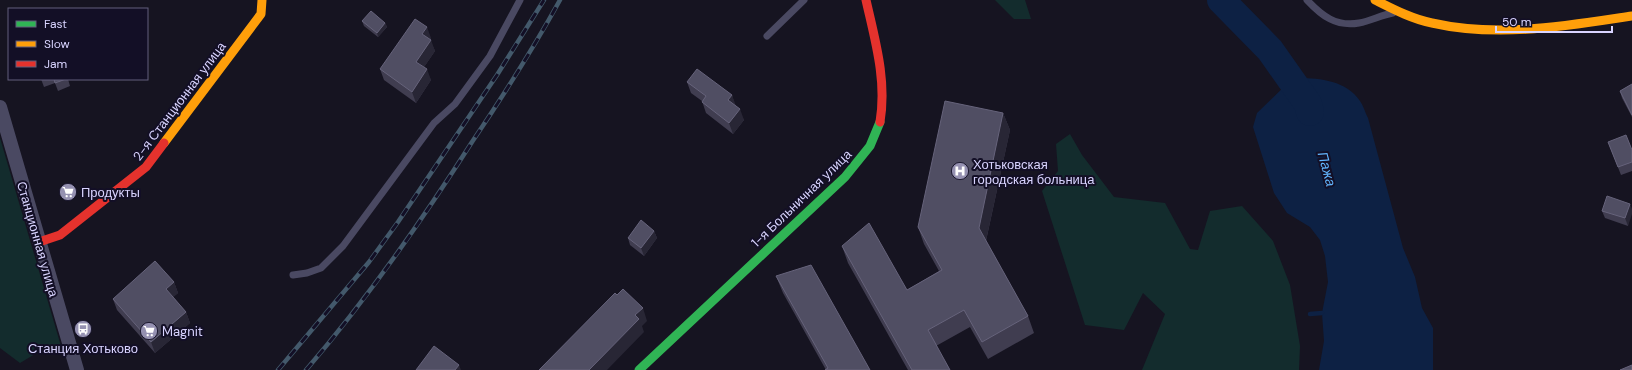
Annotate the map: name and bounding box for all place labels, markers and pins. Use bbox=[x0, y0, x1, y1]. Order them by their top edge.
place label: Хотьковская городская больница bbox=[973, 156, 1095, 188]
hospital icon: Хотьковская городская больница bbox=[950, 161, 970, 181]
supermarket icon: Продукты bbox=[58, 182, 78, 202]
place label: Продукты bbox=[81, 184, 140, 201]
bus stop icon: Станция Хотьково bbox=[73, 319, 93, 339]
supermarket icon: Magnit bbox=[139, 321, 159, 341]
place label: Magnit bbox=[162, 323, 203, 340]
place label: Станция Хотьково bbox=[28, 340, 138, 357]

